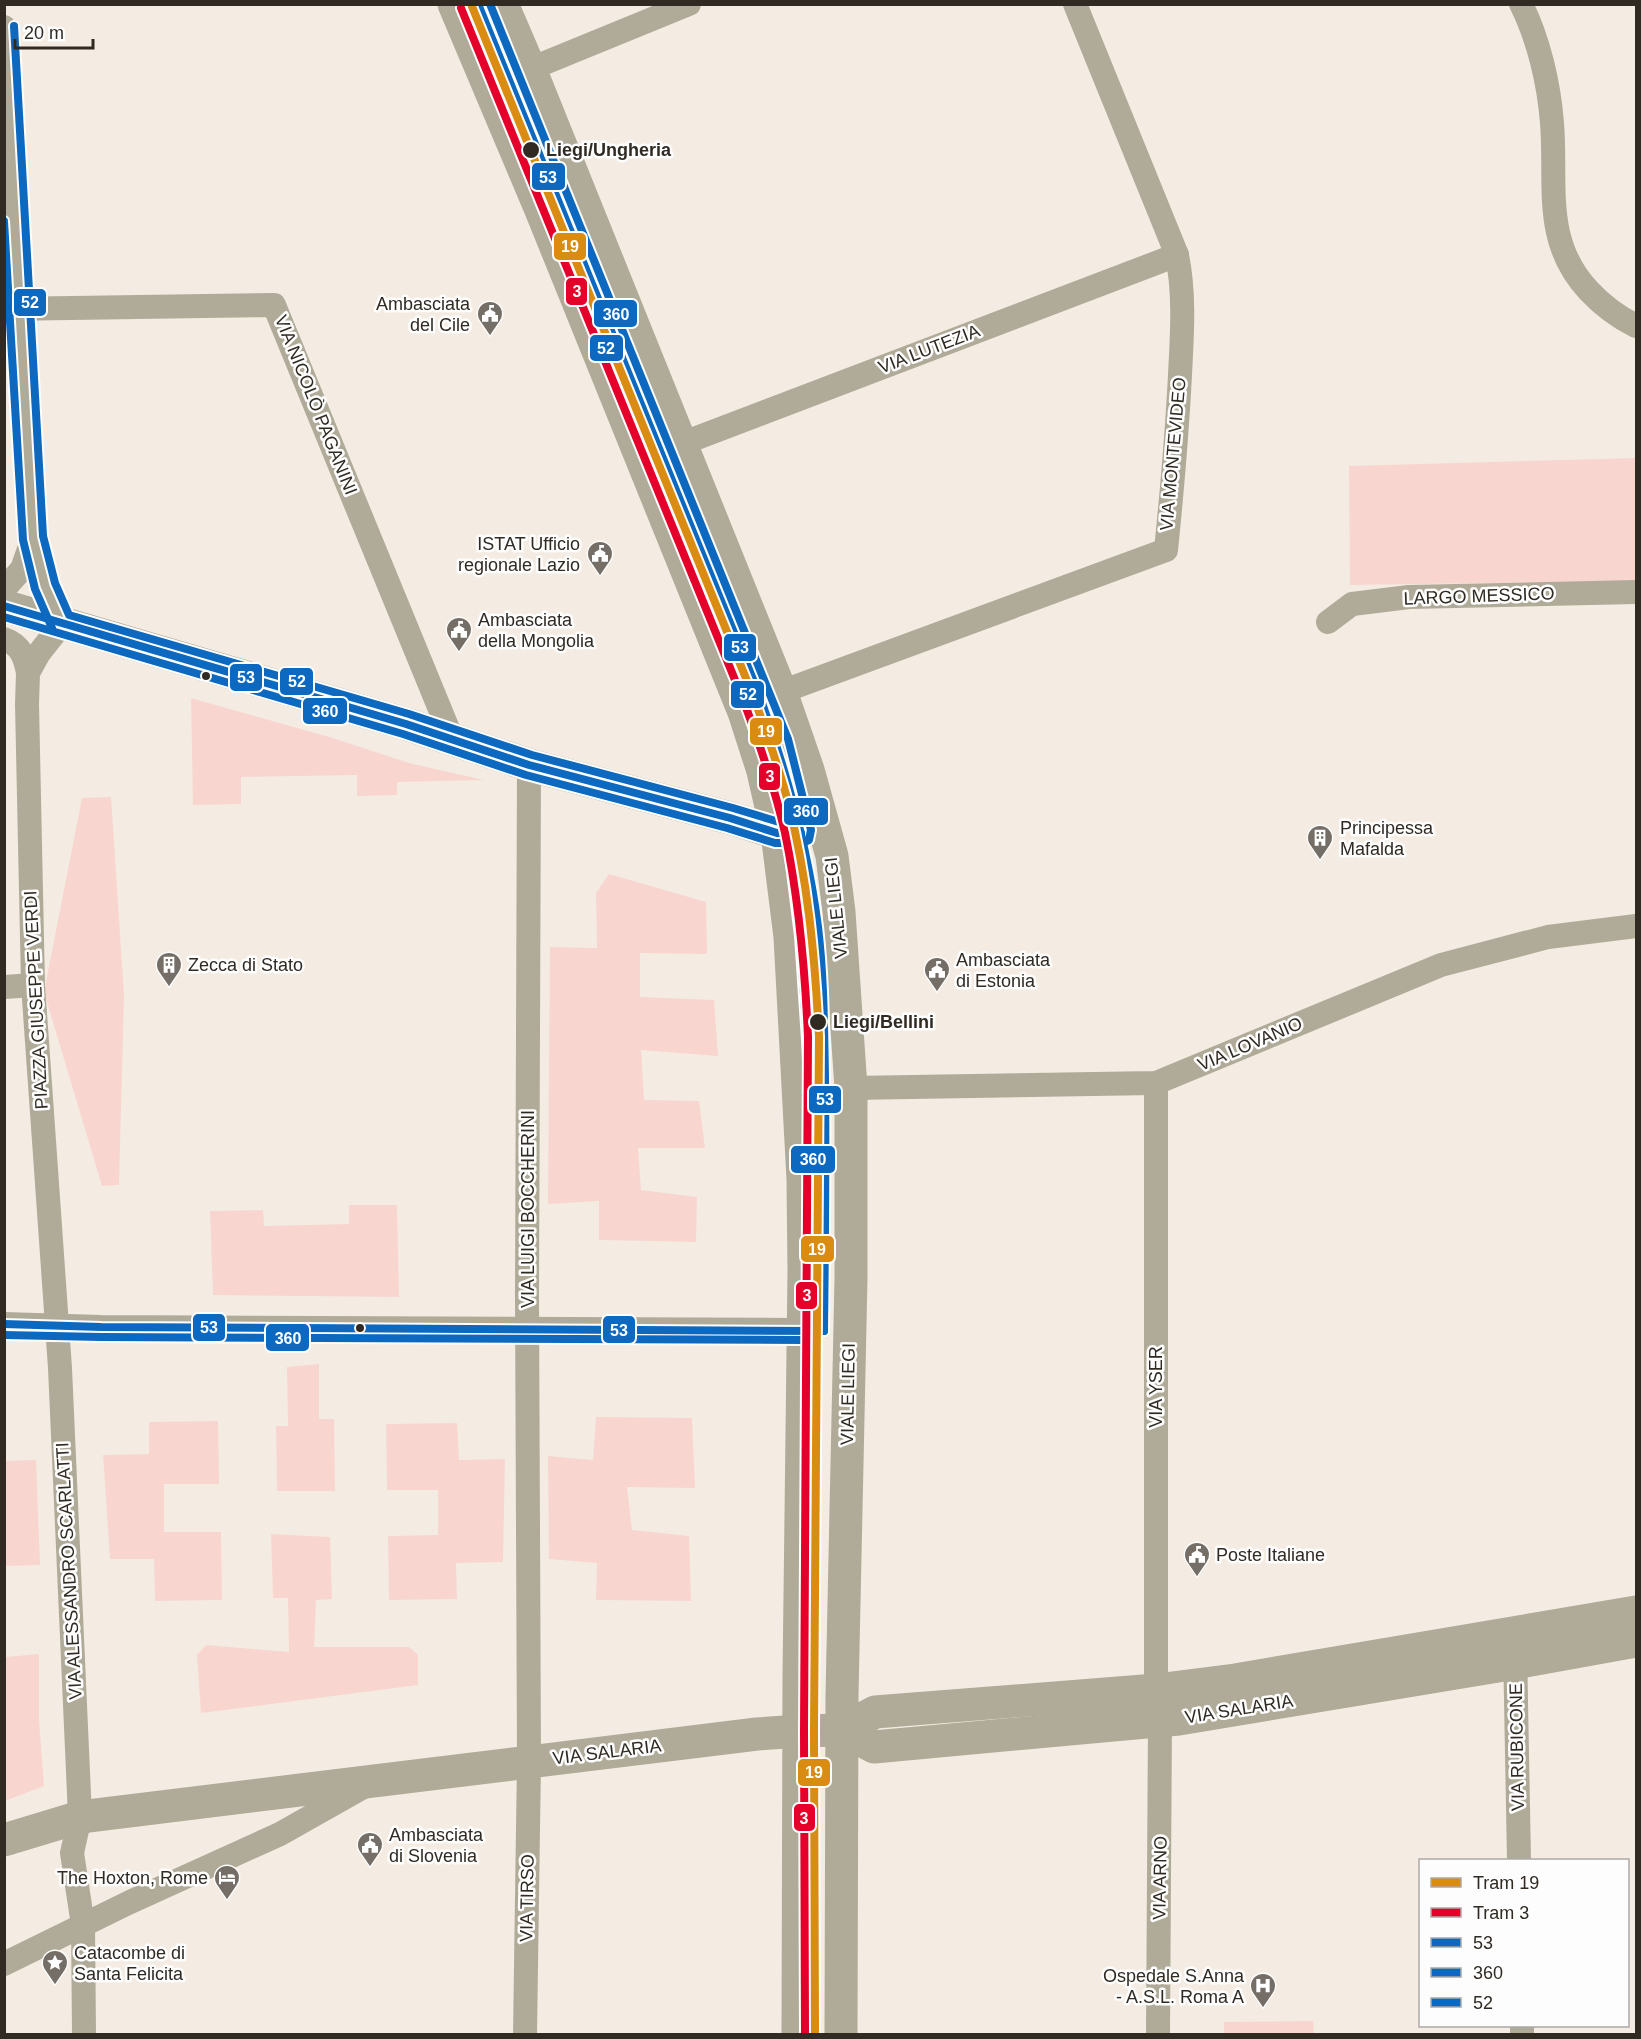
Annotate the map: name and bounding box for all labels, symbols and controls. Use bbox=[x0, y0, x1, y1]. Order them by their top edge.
scale bar bbox=[15, 12, 93, 50]
text: 20 m bbox=[24, 23, 64, 43]
marker: Liegi/Ungheria bbox=[521, 140, 541, 160]
place label: Liegi/Ungheria bbox=[546, 140, 672, 160]
line badge: 53 bbox=[531, 162, 566, 191]
text: 53 bbox=[539, 169, 557, 186]
line badge: 19 bbox=[553, 232, 587, 261]
text: 19 bbox=[561, 238, 579, 255]
line badge: 3 bbox=[565, 277, 588, 306]
text: 3 bbox=[573, 283, 582, 300]
line badge: 52 bbox=[13, 288, 47, 317]
text: 52 bbox=[21, 294, 39, 311]
place label: Ambasciata del Cile bbox=[376, 294, 471, 335]
public building icon: Ambasciata del Cile bbox=[475, 299, 505, 337]
line badge: 360 bbox=[593, 299, 638, 328]
text: 360 bbox=[603, 306, 629, 323]
street label: VIA NICOLÒ PAGANINI bbox=[271, 312, 362, 498]
street label: VIA LUTEZIA bbox=[875, 320, 983, 378]
line badge: 52 bbox=[589, 334, 624, 362]
text: 52 bbox=[597, 340, 615, 357]
street label: VIA MONTEVIDEO bbox=[1156, 376, 1190, 532]
place label: ISTAT Ufficio regionale Lazio bbox=[458, 534, 580, 575]
public building icon: ISTAT Ufficio regionale Lazio bbox=[585, 539, 615, 577]
street label: LARGO MESSICO bbox=[1403, 583, 1555, 609]
place label: Ambasciata della Mongolia bbox=[478, 610, 595, 651]
public building icon: Ambasciata della Mongolia bbox=[444, 615, 474, 653]
line badge: 53 bbox=[723, 633, 757, 662]
text: 53 bbox=[731, 639, 749, 656]
line badge: 53 bbox=[229, 663, 263, 692]
line badge: 52 bbox=[279, 667, 314, 696]
text: 53 bbox=[237, 669, 255, 686]
unlabelled marker bbox=[200, 670, 212, 682]
text: 52 bbox=[288, 673, 306, 690]
line badge: 52 bbox=[730, 680, 765, 709]
text: 52 bbox=[739, 686, 757, 703]
line badge: 360 bbox=[302, 697, 348, 725]
text: 360 bbox=[312, 703, 338, 720]
line badge: 19 bbox=[749, 717, 783, 746]
text: 19 bbox=[757, 723, 775, 740]
line badge: 3 bbox=[758, 762, 781, 791]
text: 3 bbox=[766, 768, 775, 785]
line badge: 360 bbox=[783, 797, 829, 826]
text: 360 bbox=[793, 803, 819, 820]
place label: Principessa Mafalda bbox=[1340, 818, 1434, 859]
building icon: Principessa Mafalda bbox=[1305, 823, 1335, 861]
street label: VIALE LIEGI bbox=[821, 856, 851, 960]
street label: PIAZZA GIUSEPPE VERDI bbox=[20, 890, 52, 1110]
building icon: Zecca di Stato bbox=[154, 950, 184, 988]
place label: Ambasciata di Estonia bbox=[956, 950, 1051, 991]
place label: Zecca di Stato bbox=[188, 955, 303, 975]
public building icon: Ambasciata di Estonia bbox=[922, 955, 952, 993]
marker: Liegi/Bellini bbox=[808, 1012, 828, 1032]
place label: Liegi/Bellini bbox=[833, 1012, 934, 1032]
street label: VIA LOVANIO bbox=[1195, 1013, 1305, 1075]
line badge: 53 bbox=[808, 1085, 842, 1114]
text: 53 bbox=[816, 1091, 834, 1108]
street label: VIA LUIGI BOCCHERINI bbox=[518, 1110, 538, 1308]
line badge: 360 bbox=[790, 1145, 836, 1174]
text: 360 bbox=[800, 1151, 826, 1168]
line badge: 19 bbox=[800, 1235, 835, 1263]
text: 19 bbox=[808, 1241, 826, 1258]
line badge: 3 bbox=[795, 1281, 818, 1310]
text: 3 bbox=[803, 1287, 812, 1304]
line badge: 53 bbox=[192, 1313, 226, 1342]
line badge: 53 bbox=[602, 1315, 636, 1344]
text: 53 bbox=[200, 1319, 218, 1336]
unlabelled marker bbox=[354, 1322, 366, 1334]
text: 53 bbox=[610, 1322, 628, 1339]
line badge: 360 bbox=[265, 1323, 310, 1352]
text: 360 bbox=[275, 1330, 301, 1347]
street label: VIALE LIEGI bbox=[837, 1343, 859, 1445]
street label: VIA YSER bbox=[1146, 1346, 1166, 1428]
street label: VIA ALESSANDRO SCARLATTI bbox=[52, 1442, 86, 1700]
public building icon: Poste Italiane bbox=[1182, 1540, 1212, 1578]
place label: Poste Italiane bbox=[1216, 1545, 1325, 1565]
street label: VIA RUBICONE bbox=[1506, 1683, 1528, 1811]
street label: VIA SALARIA bbox=[1184, 1691, 1294, 1727]
street label: VIA SALARIA bbox=[552, 1735, 662, 1769]
line badge: 19 bbox=[797, 1758, 831, 1787]
text: 19 bbox=[805, 1764, 823, 1781]
line badge: 3 bbox=[793, 1803, 816, 1832]
text: 3 bbox=[800, 1810, 809, 1827]
place label: Ambasciata di Slovenia bbox=[389, 1825, 484, 1866]
public building icon: Ambasciata di Slovenia bbox=[355, 1830, 385, 1868]
street label: VIA ARNO bbox=[1149, 1836, 1171, 1920]
street label: VIA TIRSO bbox=[516, 1854, 538, 1942]
legend bbox=[1419, 1859, 1629, 2027]
hotel icon: The Hoxton, Rome bbox=[212, 1863, 242, 1901]
place label: The Hoxton, Rome bbox=[57, 1868, 208, 1888]
text: Tram 19 bbox=[1473, 1873, 1539, 1893]
text: Tram 3 bbox=[1473, 1903, 1529, 1923]
text: 53 bbox=[1473, 1933, 1493, 1953]
place label: Catacombe di Santa Felicita bbox=[74, 1943, 185, 1984]
place icon: Catacombe di Santa Felicita bbox=[40, 1948, 70, 1986]
text: 360 bbox=[1473, 1963, 1503, 1983]
place label: Ospedale S.Anna - A.S.L. Roma A bbox=[1103, 1966, 1245, 2007]
hospital icon: Ospedale S.Anna - A.S.L. Roma A bbox=[1248, 1971, 1278, 2009]
text: 52 bbox=[1473, 1993, 1493, 2013]

